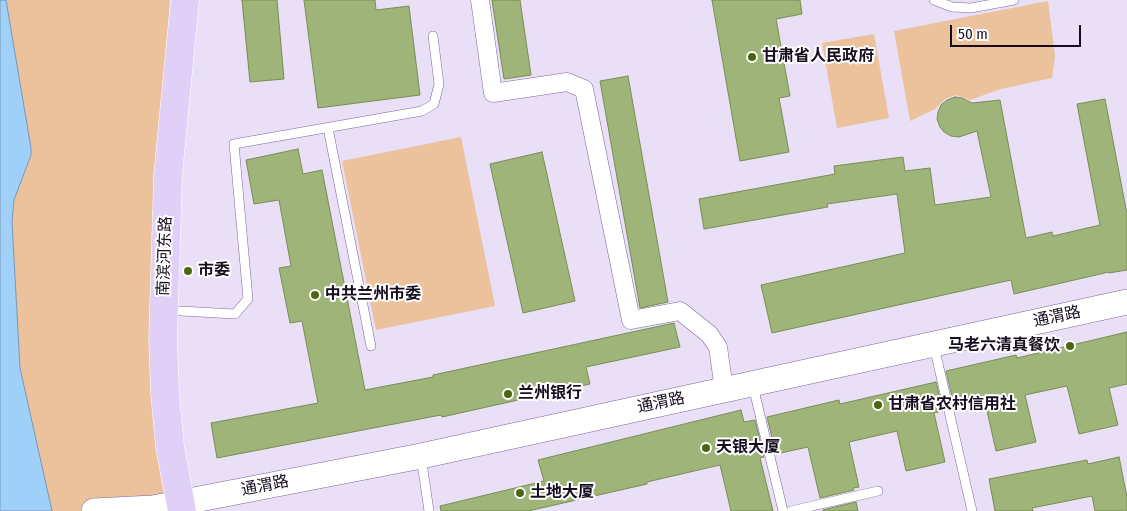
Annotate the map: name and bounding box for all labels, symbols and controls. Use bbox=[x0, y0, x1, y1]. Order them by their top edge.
scale bar bbox=[952, 15, 1083, 47]
text: 50 m bbox=[958, 25, 988, 43]
place label: 甘肃省人民政府 bbox=[762, 47, 874, 67]
marker: 甘肃省人民政府 bbox=[746, 51, 758, 63]
street label: 南滨河东路 bbox=[154, 216, 176, 296]
place label: 市委 bbox=[198, 261, 230, 281]
marker: 市委 bbox=[182, 265, 194, 277]
place label: 中共兰州市委 bbox=[325, 285, 421, 305]
marker: 中共兰州市委 bbox=[309, 289, 321, 301]
street label: 通渭路 bbox=[1032, 303, 1082, 331]
place label: 马老六清真餐饮 bbox=[948, 336, 1060, 356]
marker: 马老六清真餐饮 bbox=[1064, 340, 1076, 352]
place label: 兰州银行 bbox=[518, 384, 582, 404]
marker: 兰州银行 bbox=[502, 388, 514, 400]
street label: 通渭路 bbox=[636, 389, 686, 417]
place label: 甘肃省农村信用社 bbox=[888, 395, 1016, 415]
marker: 甘肃省农村信用社 bbox=[872, 399, 884, 411]
place label: 天银大厦 bbox=[716, 438, 780, 458]
marker: 天银大厦 bbox=[700, 442, 712, 454]
street label: 通渭路 bbox=[240, 472, 290, 500]
place label: 土地大厦 bbox=[530, 483, 594, 503]
marker: 土地大厦 bbox=[514, 487, 526, 499]

